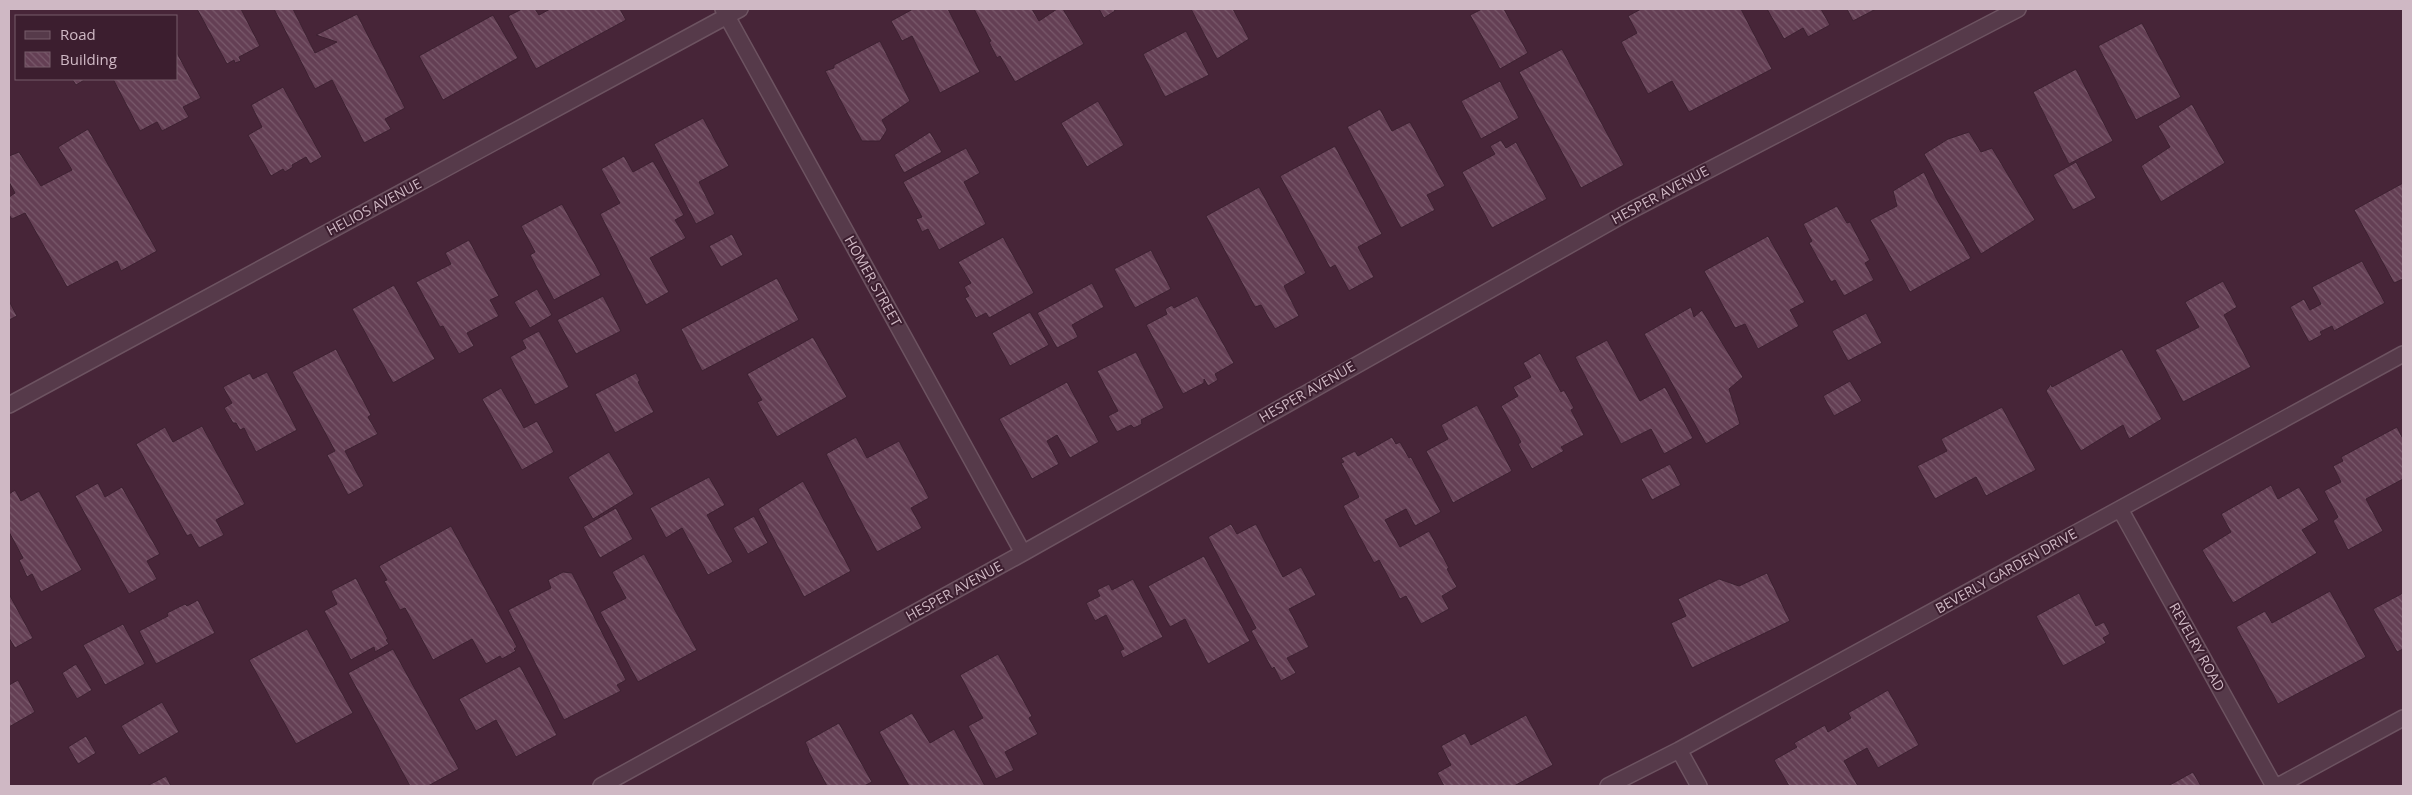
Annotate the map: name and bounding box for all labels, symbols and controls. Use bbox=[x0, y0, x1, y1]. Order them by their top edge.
legend bbox=[15, 15, 178, 80]
text: Road bbox=[60, 24, 96, 44]
text: Building bbox=[60, 49, 117, 69]
street label: HESPER AVENUE bbox=[1608, 161, 1712, 228]
street label: HELIOS AVENUE bbox=[323, 174, 425, 240]
street label: HOMER STREET bbox=[841, 232, 906, 330]
street label: HESPER AVENUE bbox=[1255, 356, 1358, 427]
street label: BEVERLY GARDEN DRIVE bbox=[1932, 524, 2080, 617]
street label: HESPER AVENUE bbox=[902, 556, 1005, 625]
street label: REVELRY ROAD bbox=[2165, 599, 2230, 694]

